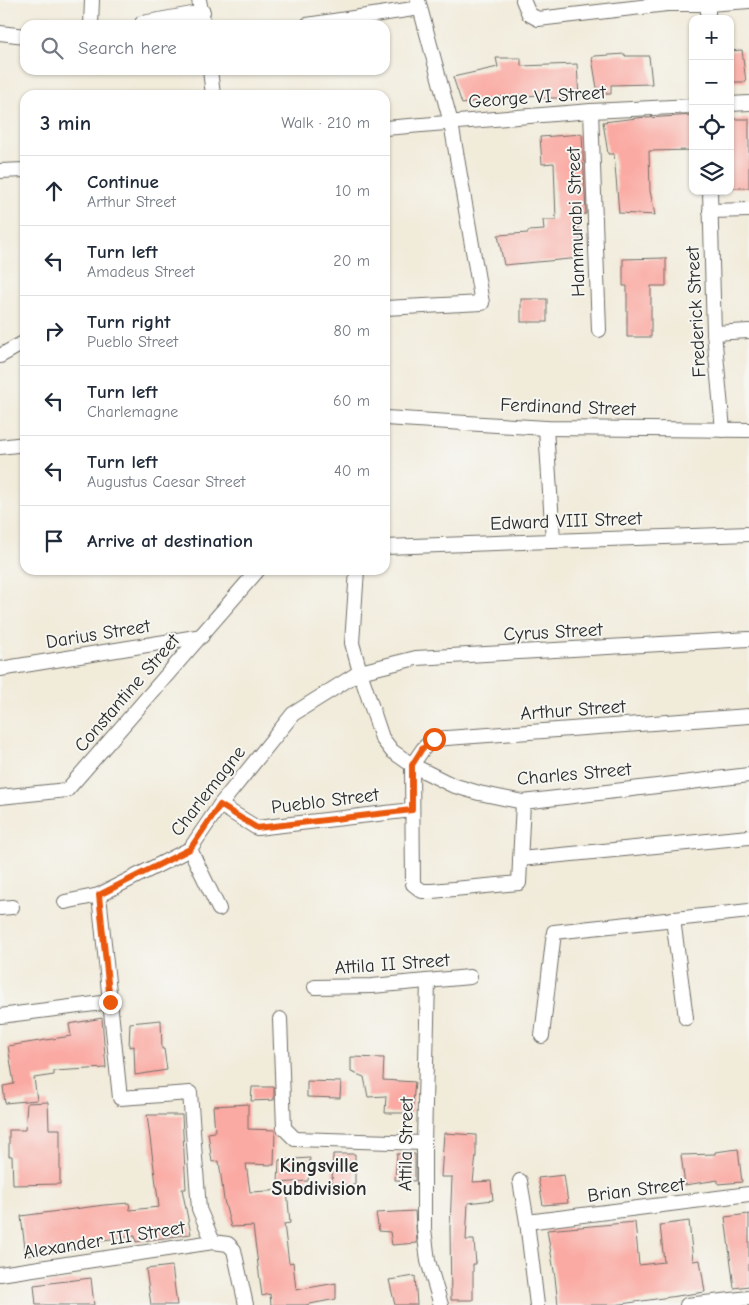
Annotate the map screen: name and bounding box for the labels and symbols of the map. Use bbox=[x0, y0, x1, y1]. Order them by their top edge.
street label: George VI Street bbox=[468, 81, 607, 113]
street label: Hammurabi Street bbox=[562, 146, 590, 297]
street label: Frederick Street bbox=[682, 245, 710, 378]
street label: Ferdinand Street bbox=[500, 394, 637, 420]
street label: Edward VIII Street bbox=[490, 507, 643, 535]
street label: Darius Street bbox=[44, 615, 152, 653]
street label: Cyrus Street bbox=[503, 618, 604, 646]
street label: Constantine Street bbox=[70, 629, 185, 756]
street label: Arthur Street bbox=[520, 695, 627, 725]
route start bbox=[423, 728, 446, 751]
street label: Charlemagne bbox=[166, 741, 250, 841]
street label: Charles Street bbox=[516, 758, 633, 790]
street label: Pueblo Street bbox=[270, 783, 381, 819]
street label: Attila II Street bbox=[334, 949, 451, 979]
route end bbox=[99, 991, 122, 1014]
street label: Attila Street bbox=[394, 1096, 418, 1191]
district label: Kingsville Subdivision bbox=[272, 1154, 367, 1200]
street label: Brian Street bbox=[586, 1173, 686, 1207]
street label: Alexander III Street bbox=[22, 1216, 187, 1264]

